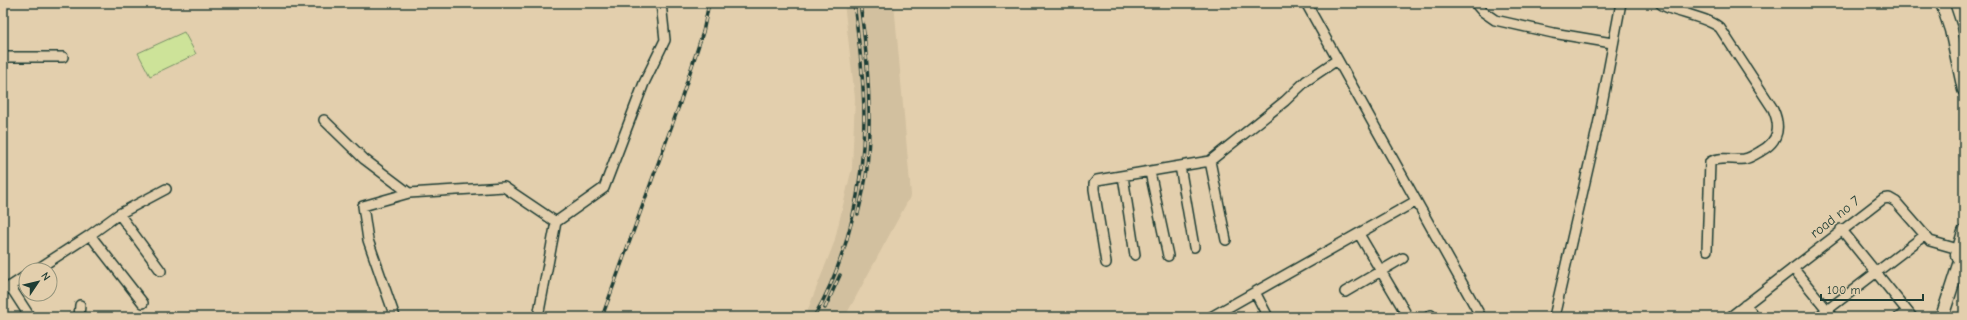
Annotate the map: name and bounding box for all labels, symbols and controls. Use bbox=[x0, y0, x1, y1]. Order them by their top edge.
street label: road no 7 bbox=[1807, 192, 1864, 242]
north arrow bbox=[18, 262, 58, 302]
text: N bbox=[38, 270, 53, 283]
scale bar bbox=[1821, 276, 1923, 302]
text: 100 m bbox=[1827, 283, 1860, 297]

